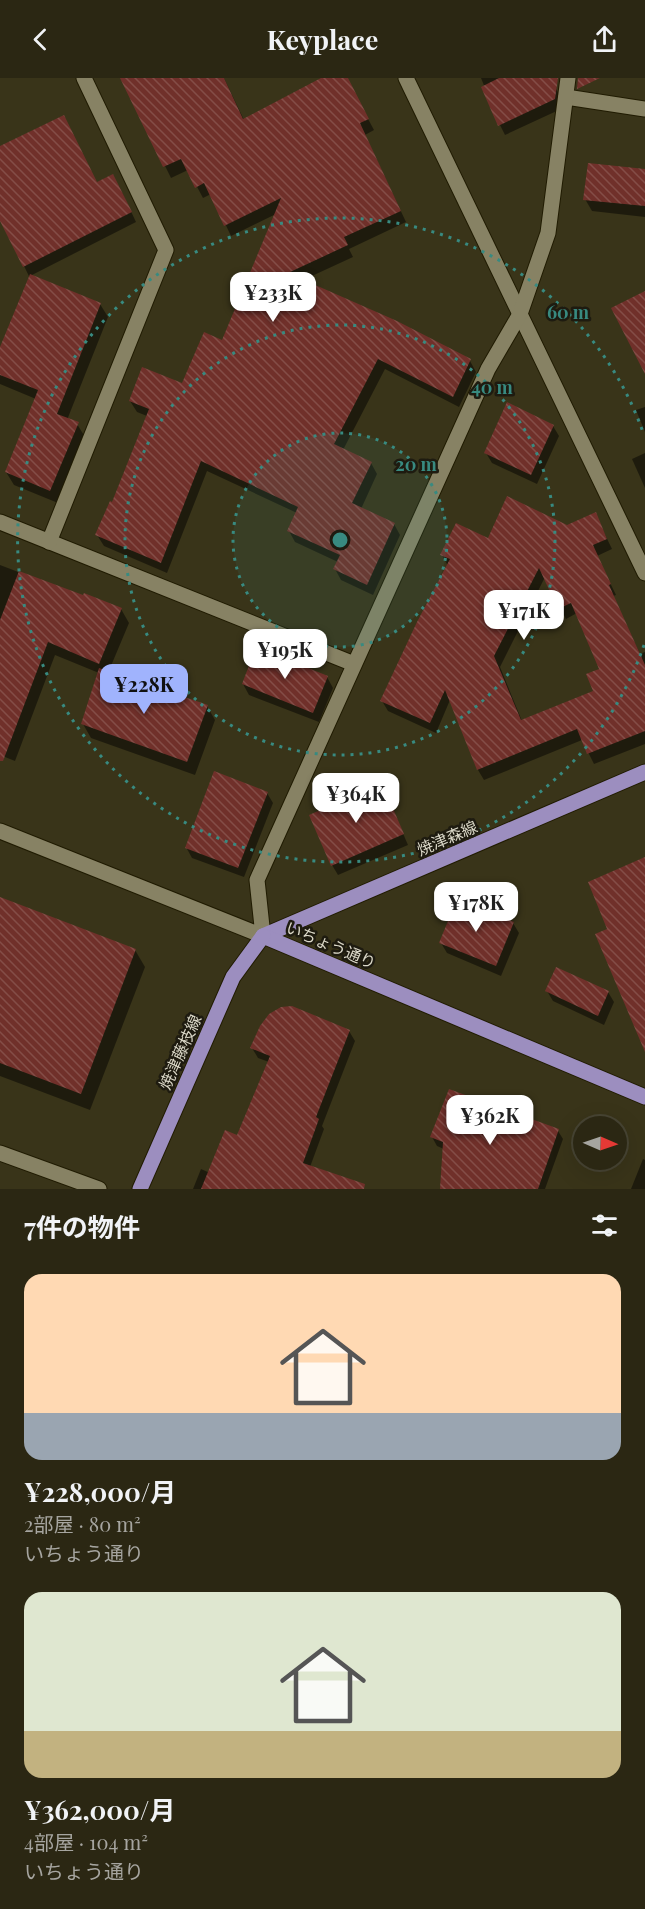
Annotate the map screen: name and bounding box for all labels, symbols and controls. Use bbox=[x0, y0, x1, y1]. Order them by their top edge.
text: Keyplace bbox=[267, 21, 378, 57]
icon: back bbox=[24, 23, 57, 56]
icon: share bbox=[588, 23, 621, 56]
pin: ¥233K bbox=[231, 272, 315, 323]
text: ¥233K bbox=[244, 278, 302, 305]
text: 60 m bbox=[547, 300, 590, 324]
text: 40 m bbox=[471, 375, 514, 399]
text: 20 m bbox=[395, 452, 437, 476]
centre of rings bbox=[330, 530, 350, 550]
pin: ¥171K bbox=[482, 590, 566, 641]
text: ¥171K bbox=[498, 596, 550, 623]
pin: ¥195K bbox=[243, 629, 327, 680]
text: ¥195K bbox=[257, 635, 313, 662]
pin: ¥228K bbox=[102, 664, 186, 715]
text: ¥228K bbox=[114, 670, 174, 697]
pin: ¥364K bbox=[314, 773, 398, 824]
text: ¥364K bbox=[326, 779, 386, 806]
street label: 焼津森線 bbox=[413, 815, 480, 860]
pin: ¥178K bbox=[434, 882, 518, 933]
text: ¥178K bbox=[448, 888, 504, 915]
street label: いちょう通り bbox=[283, 916, 379, 973]
street label: 焼津藤枝線 bbox=[154, 1011, 205, 1093]
pin: ¥362K bbox=[448, 1095, 532, 1146]
text: ¥362K bbox=[460, 1101, 520, 1128]
north arrow bbox=[573, 1116, 627, 1170]
map controls bbox=[573, 1116, 627, 1170]
text: 7件の物件 bbox=[24, 1209, 140, 1244]
icon: filters bbox=[588, 1209, 621, 1242]
icon: home bbox=[269, 1313, 377, 1421]
text: ¥228,000/月 bbox=[24, 1474, 176, 1509]
text: 2部屋 · 80 m² bbox=[24, 1510, 141, 1537]
text: いちょう通り bbox=[24, 1539, 144, 1566]
icon: home bbox=[269, 1631, 377, 1739]
text: ¥362,000/月 bbox=[24, 1792, 175, 1827]
text: 4部屋 · 104 m² bbox=[24, 1828, 148, 1855]
text: いちょう通り bbox=[24, 1857, 144, 1884]

